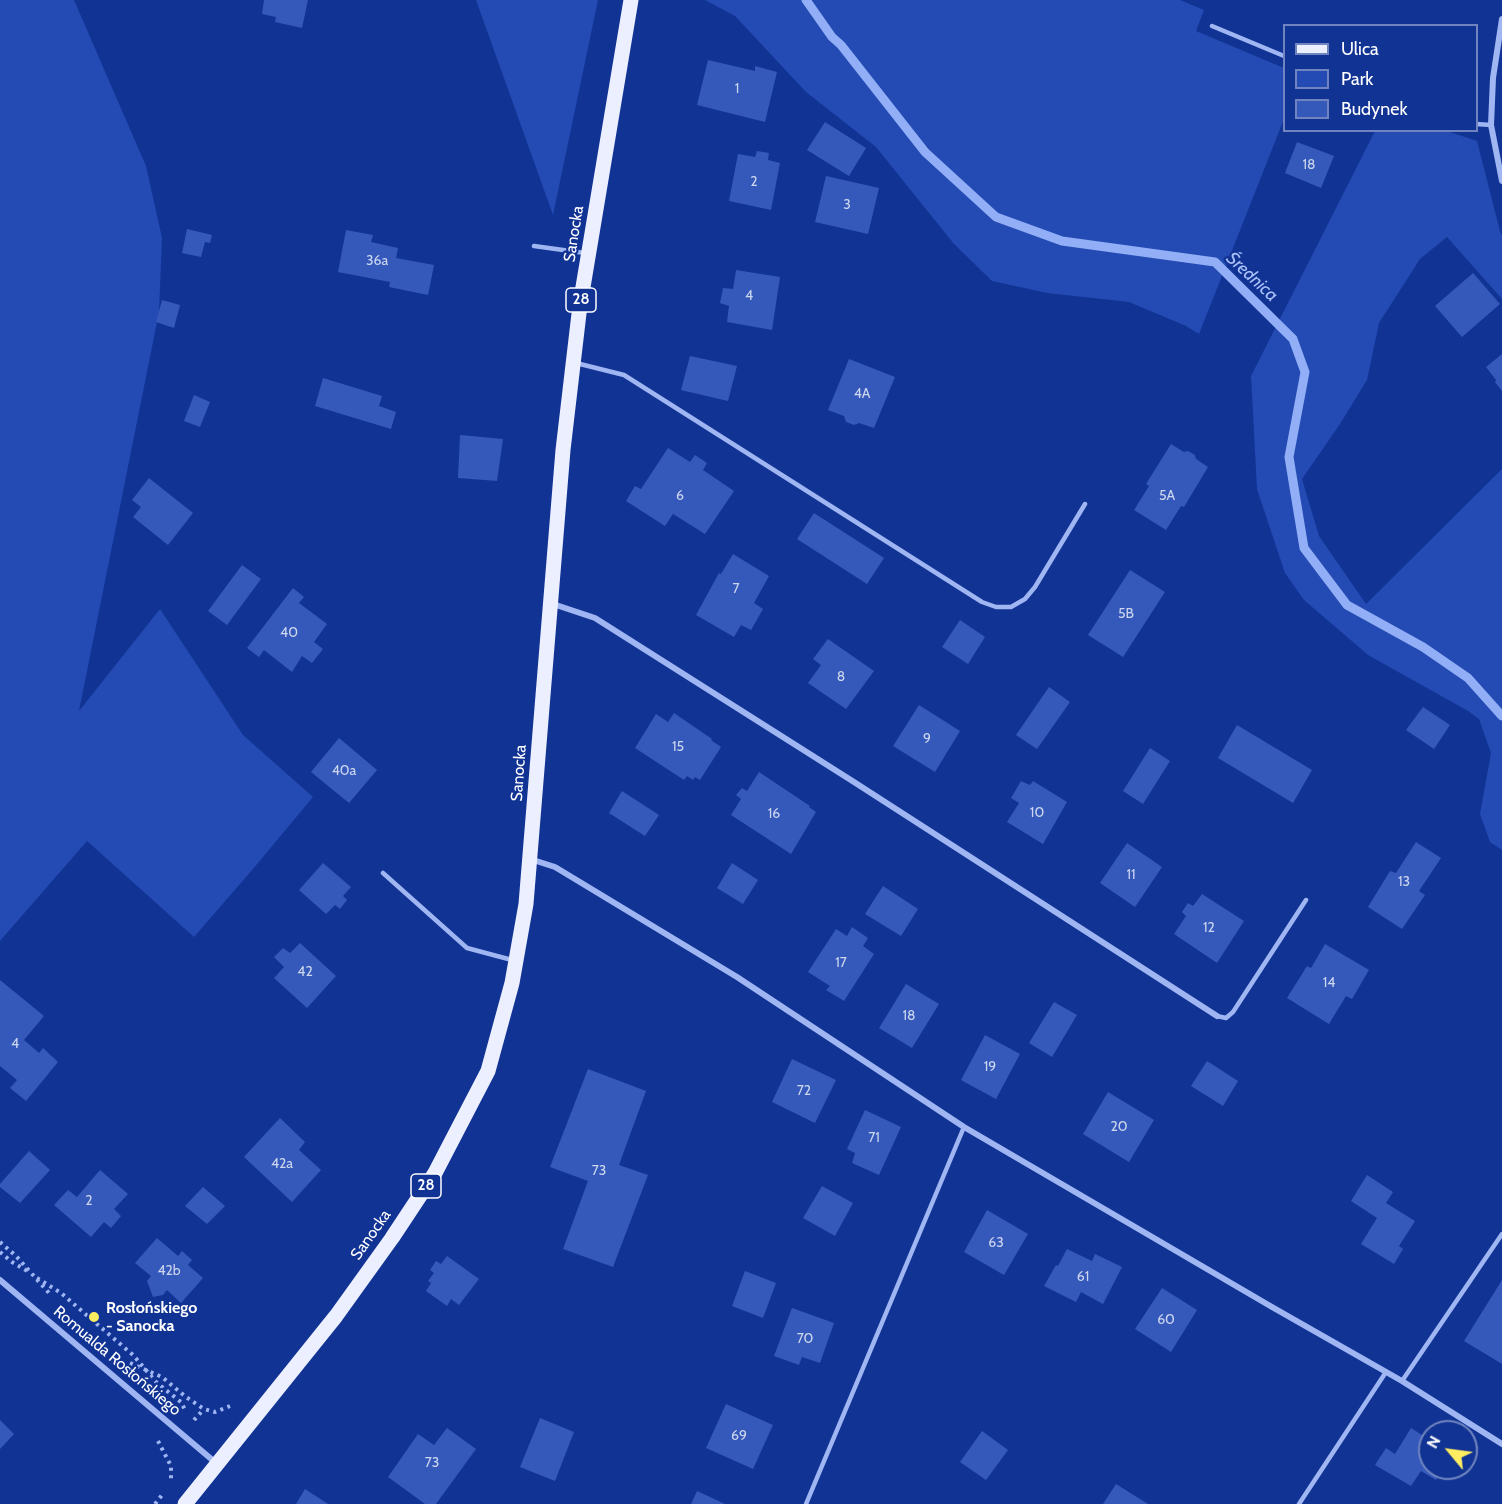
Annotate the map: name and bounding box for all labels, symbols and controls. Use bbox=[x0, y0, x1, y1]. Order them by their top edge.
legend bbox=[1283, 24, 1478, 132]
text: Ulica bbox=[1341, 38, 1379, 60]
text: Park bbox=[1341, 68, 1373, 90]
house number: 1 bbox=[735, 81, 739, 97]
text: Budynek bbox=[1341, 98, 1408, 120]
house number: 18 bbox=[1302, 157, 1316, 173]
house number: 2 bbox=[750, 174, 758, 190]
house number: 3 bbox=[843, 197, 851, 213]
street label: Sanocka bbox=[560, 204, 588, 264]
water label: Średnica bbox=[1222, 248, 1282, 306]
house number: 36a bbox=[366, 253, 388, 269]
road number: 28 bbox=[566, 288, 596, 312]
house number: 4 bbox=[745, 288, 753, 304]
house number: 4A bbox=[854, 386, 870, 402]
house number: 6 bbox=[676, 488, 684, 504]
house number: 5A bbox=[1159, 488, 1175, 504]
house number: 7 bbox=[732, 581, 740, 597]
house number: 5B bbox=[1118, 606, 1134, 622]
house number: 40 bbox=[280, 625, 298, 641]
house number: 8 bbox=[837, 669, 845, 685]
house number: 9 bbox=[923, 731, 931, 747]
house number: 15 bbox=[672, 739, 684, 755]
street label: Sanocka bbox=[507, 744, 531, 802]
house number: 40a bbox=[332, 763, 356, 779]
house number: 10 bbox=[1030, 805, 1044, 821]
house number: 16 bbox=[768, 806, 780, 822]
house number: 11 bbox=[1126, 867, 1136, 883]
house number: 13 bbox=[1398, 874, 1410, 890]
house number: 12 bbox=[1203, 920, 1215, 936]
house number: 17 bbox=[835, 955, 847, 971]
house number: 42 bbox=[297, 964, 313, 980]
house number: 14 bbox=[1323, 975, 1335, 991]
house number: 18 bbox=[902, 1008, 916, 1024]
house number: 4 bbox=[11, 1036, 19, 1052]
house number: 19 bbox=[984, 1059, 996, 1075]
house number: 72 bbox=[797, 1083, 811, 1099]
house number: 20 bbox=[1110, 1119, 1128, 1135]
house number: 71 bbox=[868, 1130, 880, 1146]
house number: 42a bbox=[271, 1156, 293, 1172]
house number: 73 bbox=[592, 1163, 606, 1179]
road number: 28 bbox=[411, 1174, 441, 1198]
house number: 2 bbox=[85, 1193, 93, 1209]
street label: Sanocka bbox=[347, 1206, 395, 1264]
house number: 63 bbox=[988, 1235, 1004, 1251]
house number: 42b bbox=[157, 1263, 181, 1279]
house number: 61 bbox=[1077, 1269, 1089, 1285]
place label: Rosłońskiego - Sanocka bbox=[106, 1298, 197, 1336]
street label: Romualda Rosłońskiego bbox=[49, 1302, 185, 1420]
marker: Rosłońskiego - Sanocka bbox=[87, 1310, 101, 1324]
house number: 60 bbox=[1157, 1312, 1175, 1328]
house number: 70 bbox=[797, 1331, 813, 1347]
north arrow bbox=[1418, 1420, 1478, 1480]
house number: 69 bbox=[731, 1428, 747, 1444]
text: N bbox=[1423, 1432, 1445, 1452]
house number: 73 bbox=[425, 1455, 439, 1471]

